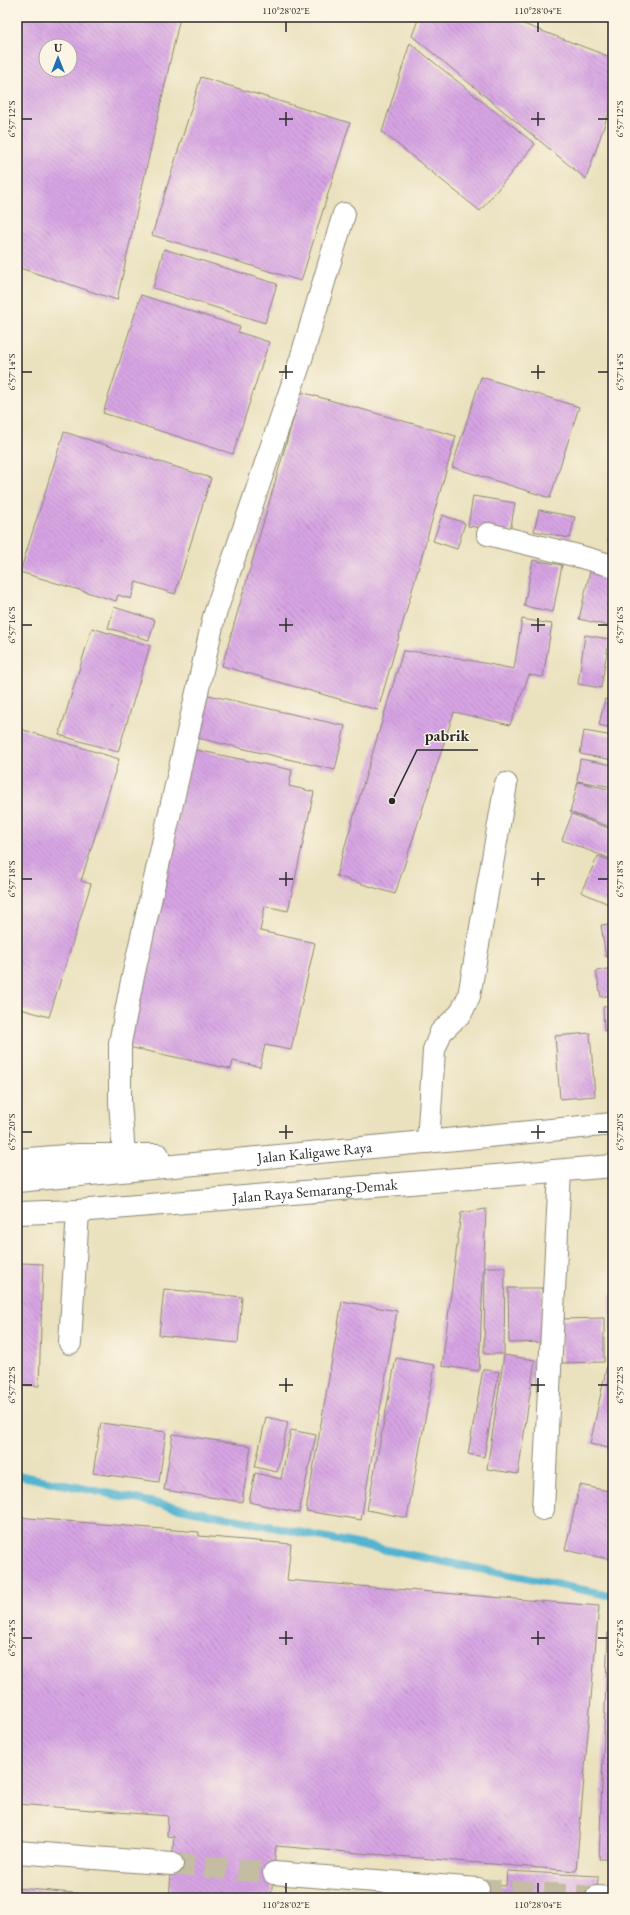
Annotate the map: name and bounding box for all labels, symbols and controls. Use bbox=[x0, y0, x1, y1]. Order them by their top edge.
text: 110°28'02"E bbox=[262, 4, 310, 17]
text: 110°28'04"E bbox=[514, 4, 562, 17]
north arrow bbox=[38, 38, 78, 78]
text: U bbox=[54, 41, 63, 55]
text: 6°57'12"S bbox=[5, 100, 18, 137]
text: 6°57'12"S bbox=[613, 100, 626, 137]
text: 6°57'14"S bbox=[5, 353, 18, 390]
text: 6°57'14"S bbox=[613, 353, 626, 390]
text: 6°57'16"S bbox=[5, 606, 18, 643]
text: 6°57'16"S bbox=[613, 606, 626, 643]
callout: pabrik bbox=[417, 722, 478, 750]
text: pabrik bbox=[425, 725, 470, 746]
text: 6°57'18"S bbox=[5, 860, 18, 897]
text: 6°57'18"S bbox=[613, 860, 626, 897]
text: 6°57'20"S bbox=[5, 1113, 18, 1150]
text: 6°57'20"S bbox=[613, 1113, 626, 1150]
street label: Jalan Kaligawe Raya bbox=[254, 1137, 373, 1167]
street label: Jalan Raya Semarang-Demak bbox=[230, 1174, 399, 1207]
text: 6°57'22"S bbox=[5, 1366, 18, 1403]
text: 6°57'22"S bbox=[613, 1366, 626, 1403]
text: 6°57'24"S bbox=[5, 1619, 18, 1656]
text: 6°57'24"S bbox=[613, 1619, 626, 1656]
text: 110°28'02"E bbox=[262, 1898, 310, 1911]
text: 110°28'04"E bbox=[514, 1898, 562, 1911]

